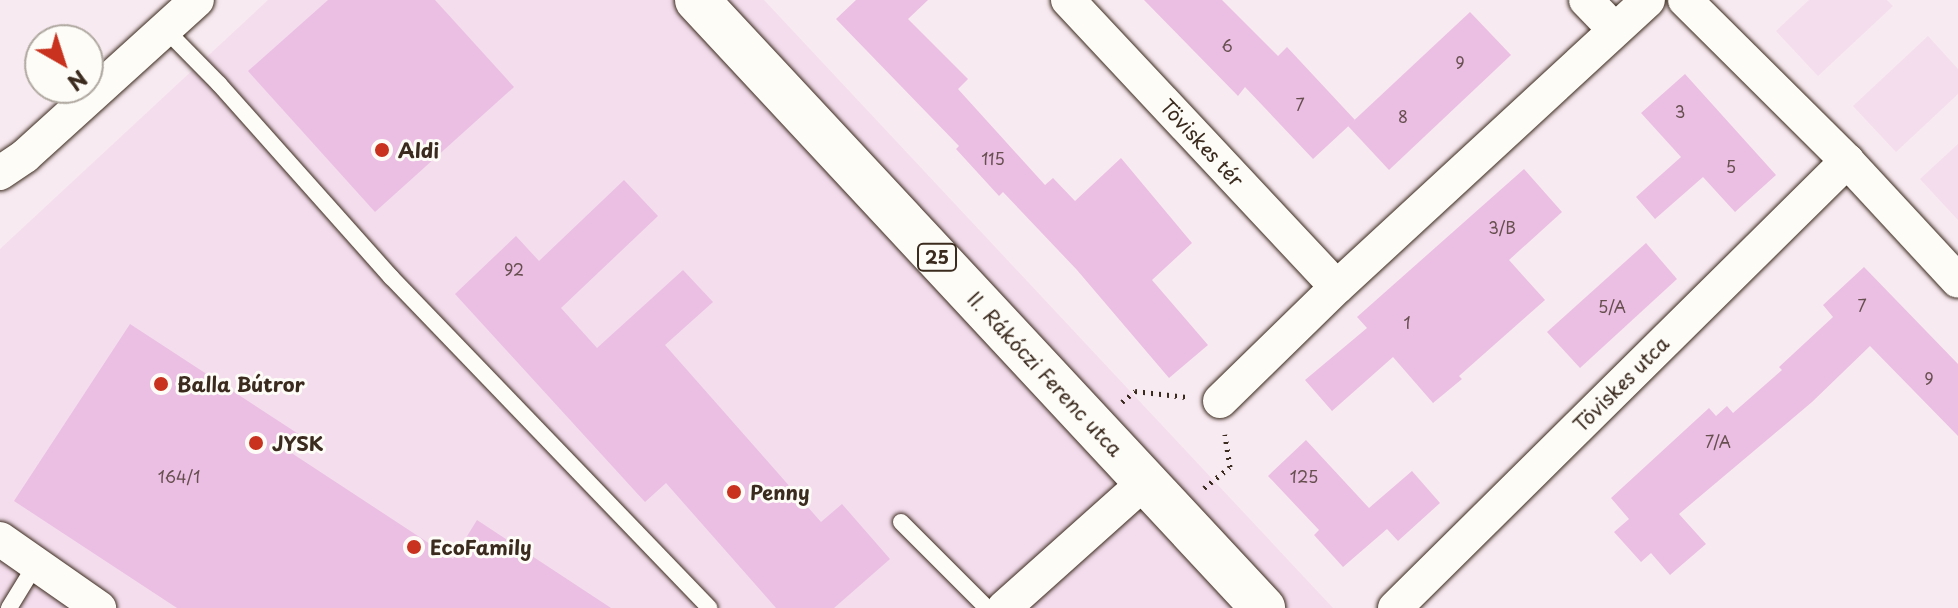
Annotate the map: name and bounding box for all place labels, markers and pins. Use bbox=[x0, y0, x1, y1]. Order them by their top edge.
place label: Aldi bbox=[398, 138, 439, 162]
marker: Aldi bbox=[373, 141, 391, 159]
place label: Balla Bútror bbox=[177, 372, 306, 396]
marker: Balla Bútror bbox=[152, 375, 170, 393]
place label: JYSK bbox=[272, 431, 323, 455]
marker: JYSK bbox=[247, 434, 265, 452]
place label: Penny bbox=[750, 480, 810, 504]
marker: Penny bbox=[725, 483, 743, 501]
place label: EcoFamily bbox=[430, 535, 532, 559]
marker: EcoFamily bbox=[405, 538, 423, 556]

